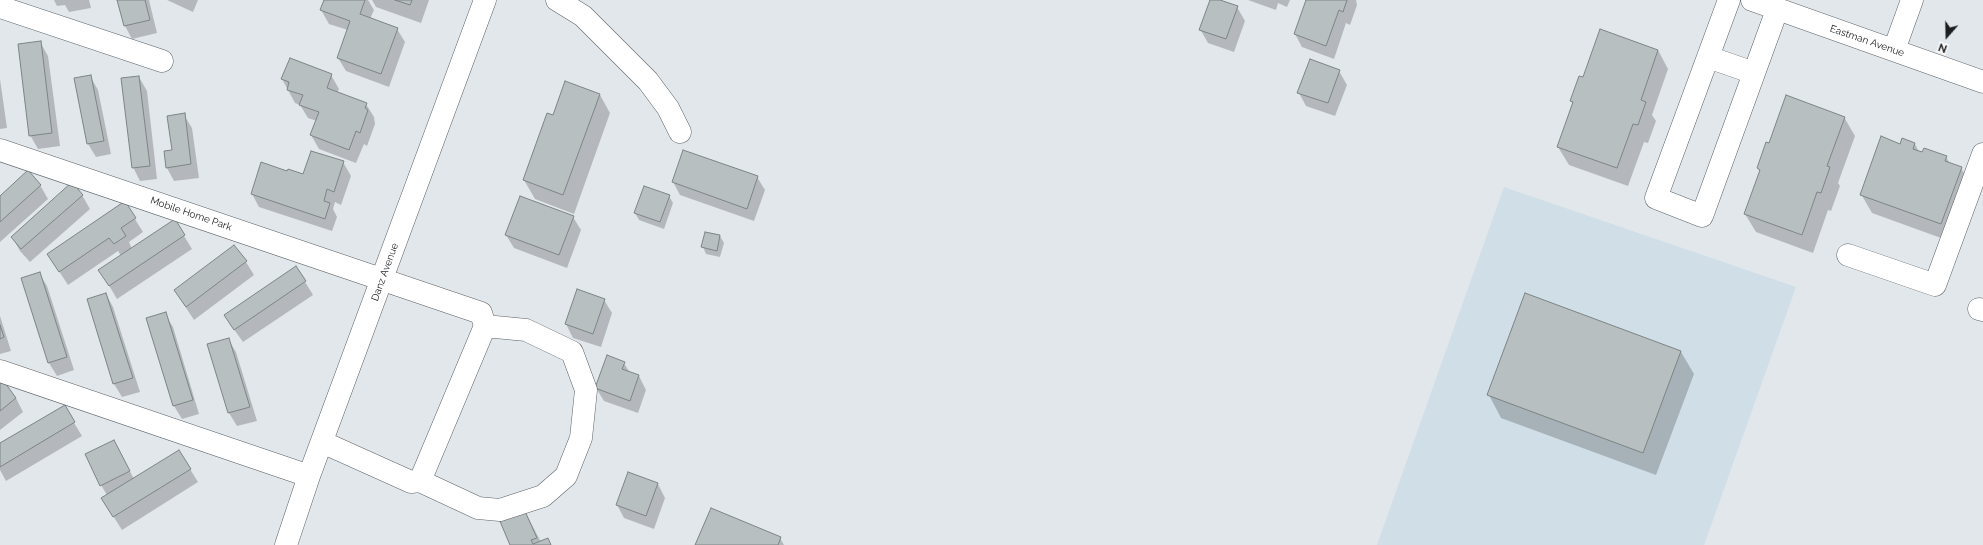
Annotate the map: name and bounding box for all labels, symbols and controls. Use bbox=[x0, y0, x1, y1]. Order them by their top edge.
north arrow bbox=[1927, 16, 1967, 56]
street label: Eastman Avenue bbox=[1828, 23, 1906, 59]
text: N bbox=[1937, 40, 1949, 55]
street label: Mobile Home Park bbox=[149, 194, 233, 234]
street label: Danz Avenue bbox=[369, 241, 401, 303]

